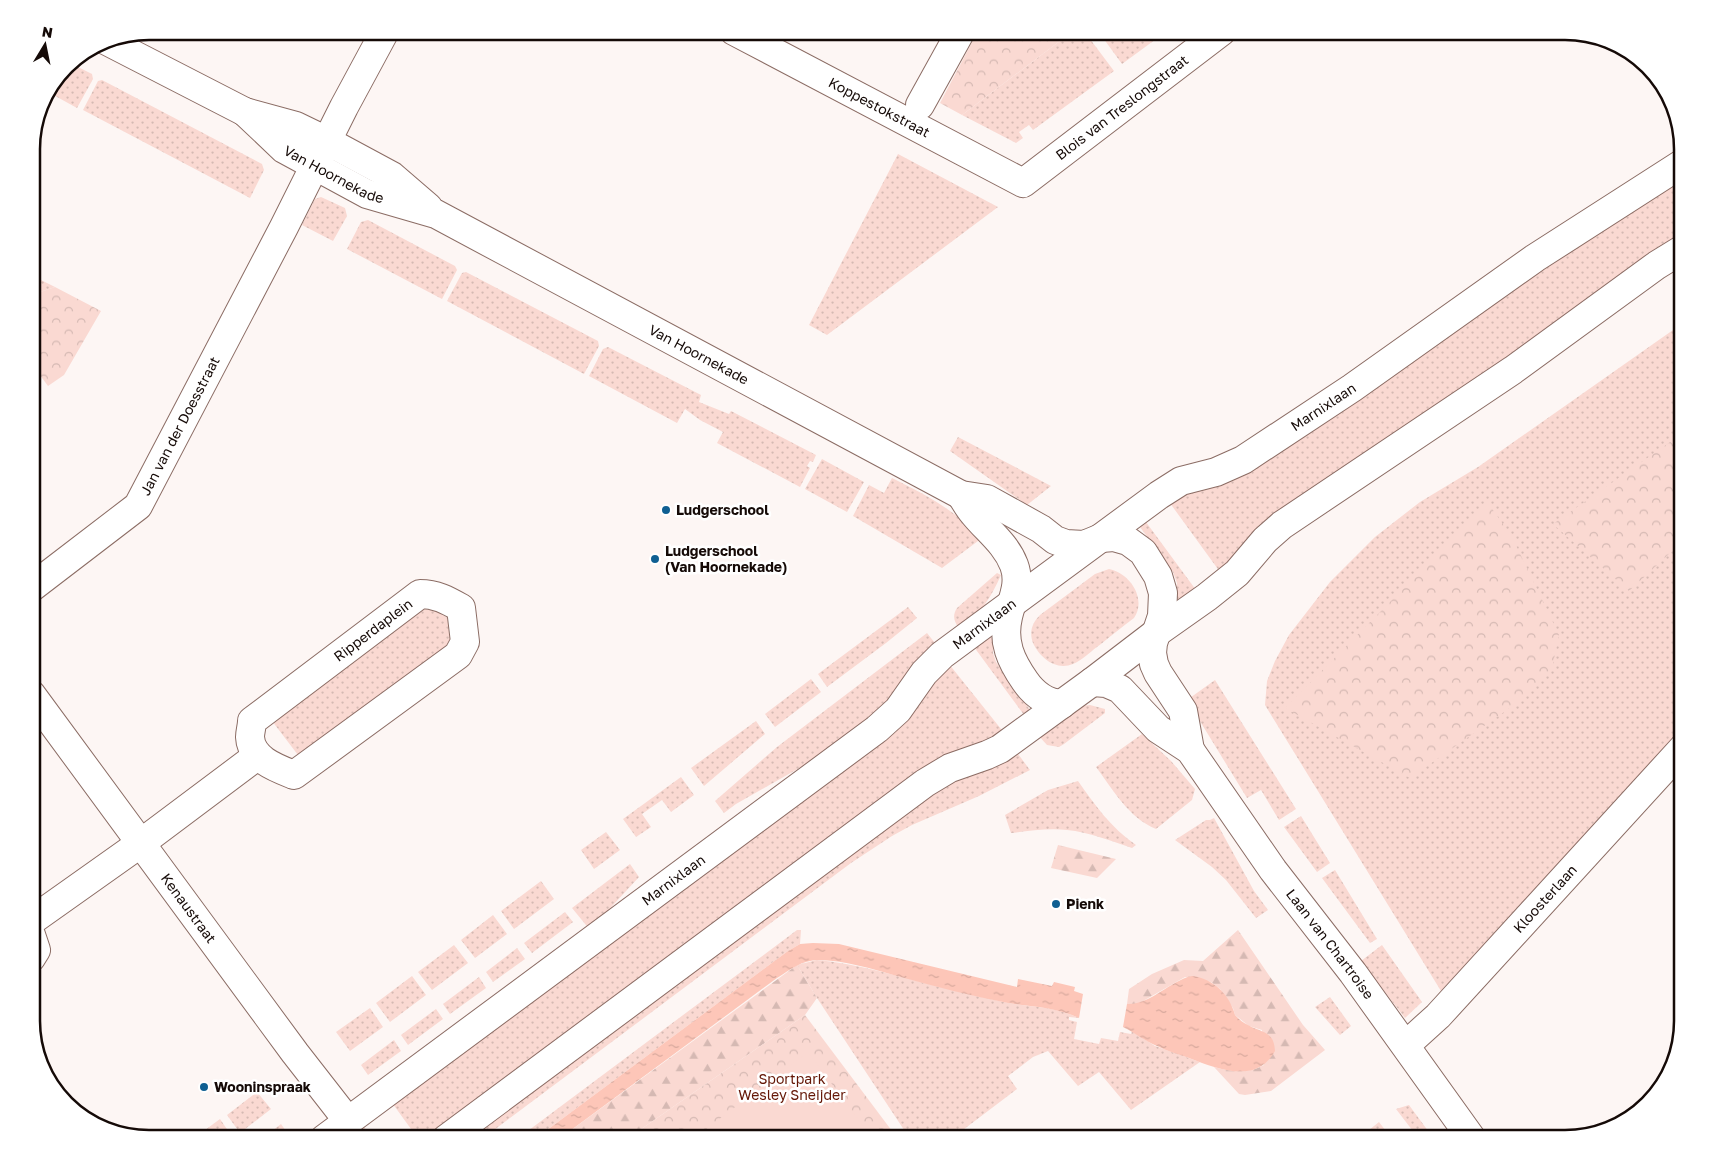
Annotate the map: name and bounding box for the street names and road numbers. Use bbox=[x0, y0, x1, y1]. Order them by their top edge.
street label: Blois van Treslongstraat bbox=[1052, 51, 1191, 163]
street label: Koppestokstraat bbox=[826, 73, 933, 141]
street label: Van Hoornekade bbox=[281, 142, 386, 206]
street label: Van Hoornekade bbox=[646, 321, 752, 388]
street label: Jan van der Doesstraat bbox=[136, 353, 223, 498]
street label: Marnixlaan bbox=[1287, 379, 1359, 434]
street label: Marnixlaan bbox=[949, 594, 1019, 652]
street label: Ripperdaplein bbox=[330, 595, 415, 665]
street label: Marnixlaan bbox=[638, 851, 708, 909]
street label: Kloosterlaan bbox=[1509, 861, 1580, 936]
street label: Kenaustraat bbox=[158, 870, 220, 946]
street label: Laan van Chartroise bbox=[1283, 885, 1378, 1002]

